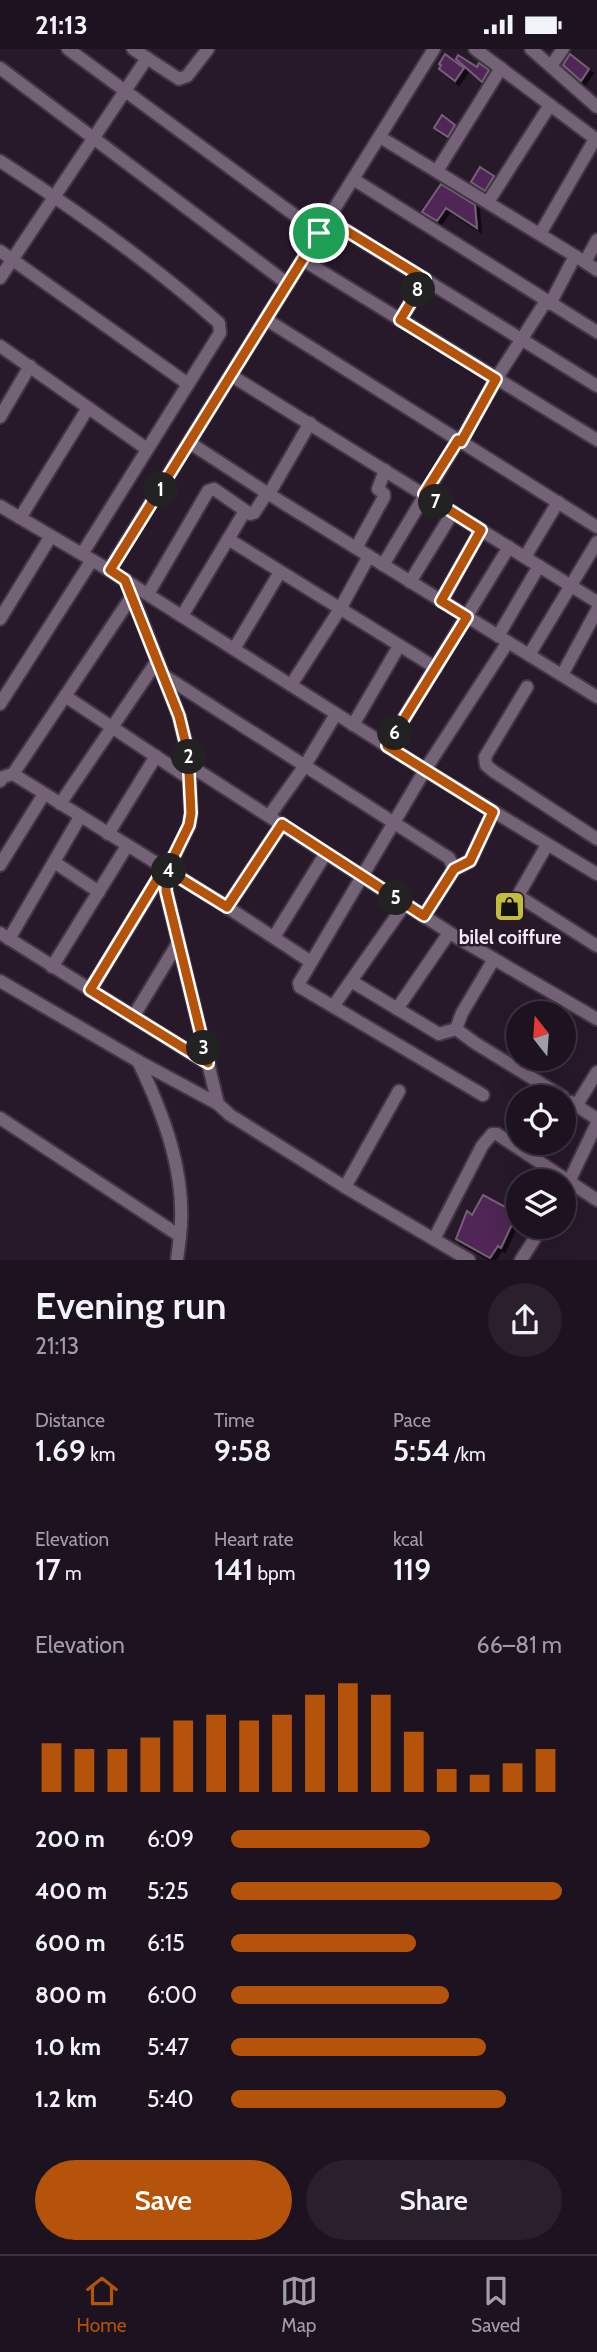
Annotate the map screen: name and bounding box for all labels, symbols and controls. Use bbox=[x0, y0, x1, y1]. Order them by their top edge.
text: 21:13 bbox=[35, 9, 88, 41]
pin bbox=[289, 203, 349, 263]
icon: arrive bbox=[300, 214, 338, 252]
pin: 8 bbox=[400, 273, 436, 307]
text: 8 bbox=[412, 278, 423, 301]
pin: 1 bbox=[144, 473, 178, 507]
text: 1 bbox=[157, 478, 164, 501]
pin: 7 bbox=[418, 484, 453, 519]
text: 7 bbox=[431, 490, 440, 513]
pin: 6 bbox=[378, 715, 412, 751]
text: 6 bbox=[389, 721, 400, 744]
pin: 2 bbox=[172, 739, 206, 775]
text: 2 bbox=[183, 745, 194, 768]
pin: 4 bbox=[152, 853, 186, 889]
text: 4 bbox=[163, 859, 174, 882]
pin: 5 bbox=[378, 881, 414, 915]
text: 5 bbox=[390, 886, 401, 909]
shop icon: bilel coiffure bbox=[493, 889, 527, 923]
place label: bilel coiffure bbox=[459, 926, 562, 949]
north arrow bbox=[506, 1001, 576, 1071]
map controls bbox=[506, 1001, 576, 1239]
pin: 3 bbox=[186, 1031, 222, 1065]
text: 3 bbox=[198, 1036, 209, 1059]
button: locate bbox=[506, 1085, 576, 1155]
button: layers bbox=[506, 1169, 576, 1239]
text: Evening run bbox=[35, 1282, 227, 1329]
button: share bbox=[488, 1283, 562, 1357]
text: 21:13 bbox=[35, 1332, 79, 1360]
text: Distance bbox=[35, 1409, 105, 1432]
text: Time bbox=[214, 1409, 254, 1432]
text: Pace bbox=[393, 1409, 431, 1432]
text: 1.69 bbox=[35, 1432, 86, 1469]
text: 9:58 bbox=[214, 1432, 272, 1469]
text: 5:54 bbox=[393, 1432, 450, 1469]
text: km bbox=[86, 1443, 115, 1466]
text: /km bbox=[450, 1443, 486, 1466]
text: Elevation bbox=[35, 1528, 109, 1551]
text: Heart rate bbox=[214, 1528, 294, 1551]
text: kcal bbox=[393, 1528, 423, 1551]
text: 17 bbox=[35, 1551, 61, 1588]
text: 141 bbox=[214, 1551, 253, 1588]
text: 119 bbox=[393, 1551, 431, 1588]
text: m bbox=[61, 1562, 82, 1585]
text: bpm bbox=[253, 1562, 295, 1585]
text: Elevation bbox=[35, 1631, 125, 1659]
text: 66–81 m bbox=[477, 1631, 562, 1659]
text: 200 m bbox=[35, 1825, 105, 1853]
text: 6:09 bbox=[147, 1825, 194, 1853]
text: 400 m bbox=[35, 1877, 107, 1905]
text: 5:25 bbox=[147, 1877, 189, 1905]
text: 600 m bbox=[35, 1929, 106, 1957]
text: 6:15 bbox=[147, 1929, 185, 1957]
text: 800 m bbox=[35, 1981, 107, 2009]
text: 6:00 bbox=[147, 1981, 197, 2009]
text: 1.0 km bbox=[35, 2033, 101, 2061]
text: 5:47 bbox=[147, 2033, 189, 2061]
text: 1.2 km bbox=[35, 2085, 97, 2113]
text: 5:40 bbox=[147, 2085, 194, 2113]
button: Save bbox=[35, 2160, 292, 2240]
button: Share bbox=[306, 2160, 562, 2240]
tab: Home bbox=[77, 2272, 127, 2337]
tab: Map bbox=[280, 2272, 318, 2337]
tab: Saved bbox=[471, 2272, 520, 2337]

